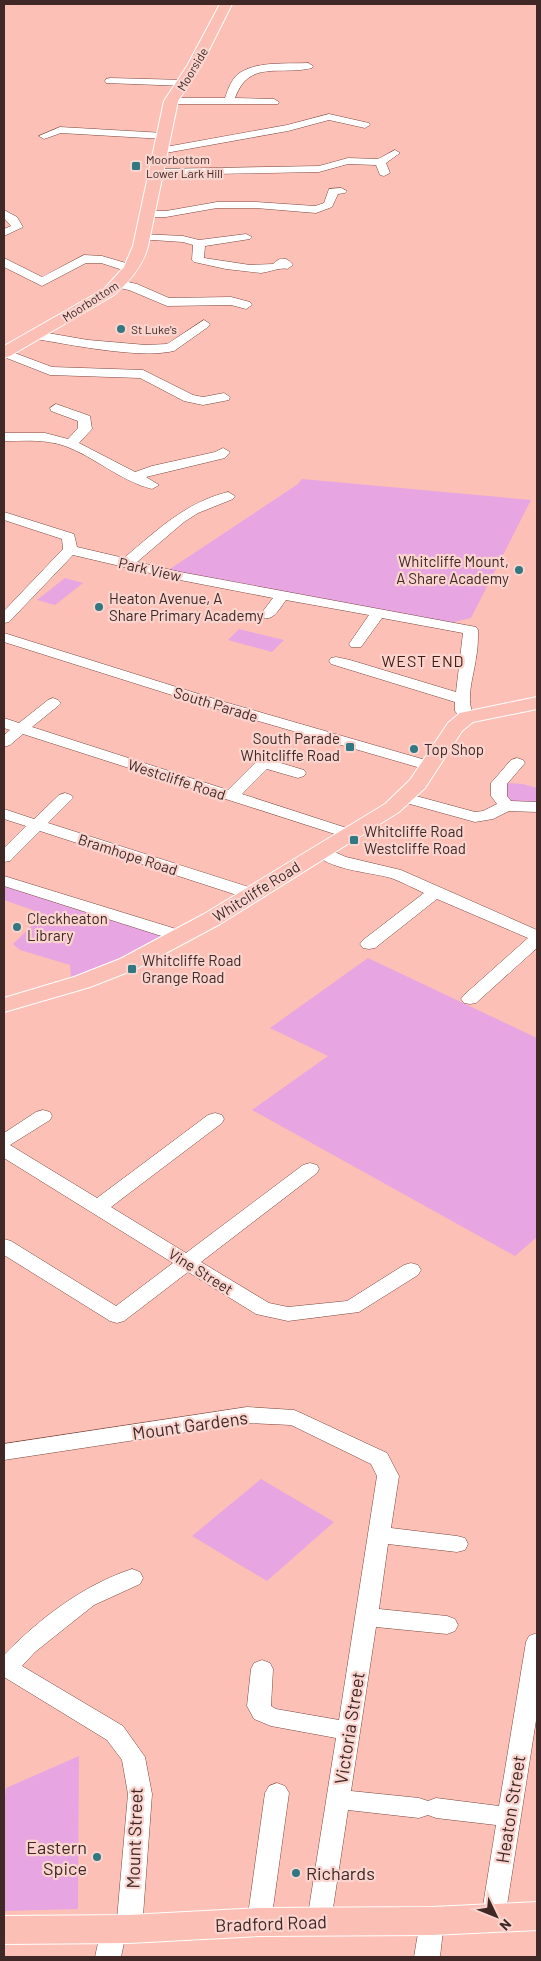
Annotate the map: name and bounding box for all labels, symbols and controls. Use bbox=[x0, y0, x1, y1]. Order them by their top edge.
street label: Moorside bbox=[174, 45, 210, 93]
place label: Moorbottom Lower Lark Hill bbox=[146, 152, 223, 180]
marker: Moorbottom Lower Lark Hill bbox=[130, 160, 142, 172]
street label: Moorbottom bbox=[59, 278, 121, 324]
place label: St Luke's bbox=[131, 322, 177, 336]
marker: St Luke's bbox=[115, 323, 127, 335]
place label: Whitcliffe Mount, A Share Academy bbox=[396, 552, 509, 587]
street label: Park View bbox=[117, 553, 183, 585]
marker: Whitcliffe Mount, A Share Academy bbox=[513, 564, 525, 576]
place label: Heaton Avenue, A Share Primary Academy bbox=[109, 589, 264, 624]
marker: Heaton Avenue, A Share Primary Academy bbox=[93, 601, 105, 613]
district label: WEST END bbox=[382, 651, 464, 670]
street label: South Parade bbox=[172, 683, 260, 725]
place label: South Parade Whitcliffe Road bbox=[240, 729, 340, 764]
place label: Top Shop bbox=[424, 740, 484, 758]
marker: South Parade Whitcliffe Road bbox=[344, 741, 356, 753]
marker: Top Shop bbox=[408, 743, 420, 755]
street label: Westcliffe Road bbox=[126, 755, 228, 803]
place label: Whitcliffe Road Westcliffe Road bbox=[364, 822, 466, 857]
street label: Bramhope Road bbox=[76, 829, 180, 879]
marker: Whitcliffe Road Westcliffe Road bbox=[348, 834, 360, 846]
street label: Whitcliffe Road bbox=[209, 857, 303, 925]
place label: Cleckheaton Library bbox=[27, 909, 108, 944]
marker: Cleckheaton Library bbox=[11, 921, 23, 933]
place label: Whitcliffe Road Grange Road bbox=[142, 951, 242, 986]
marker: Whitcliffe Road Grange Road bbox=[126, 963, 138, 975]
street label: Vine Street bbox=[165, 1244, 237, 1298]
street label: Mount Gardens bbox=[131, 1406, 249, 1444]
street label: Victoria Street bbox=[329, 1670, 369, 1786]
street label: Heaton Street bbox=[491, 1753, 529, 1865]
street label: Mount Street bbox=[121, 1787, 147, 1889]
place label: Eastern Spice bbox=[26, 1836, 87, 1879]
marker: Eastern Spice bbox=[91, 1851, 103, 1863]
place label: Richards bbox=[306, 1862, 375, 1884]
marker: Richards bbox=[290, 1867, 302, 1879]
north arrow bbox=[471, 1891, 521, 1941]
street label: Bradford Road bbox=[215, 1910, 327, 1936]
text: N bbox=[496, 1916, 515, 1934]

